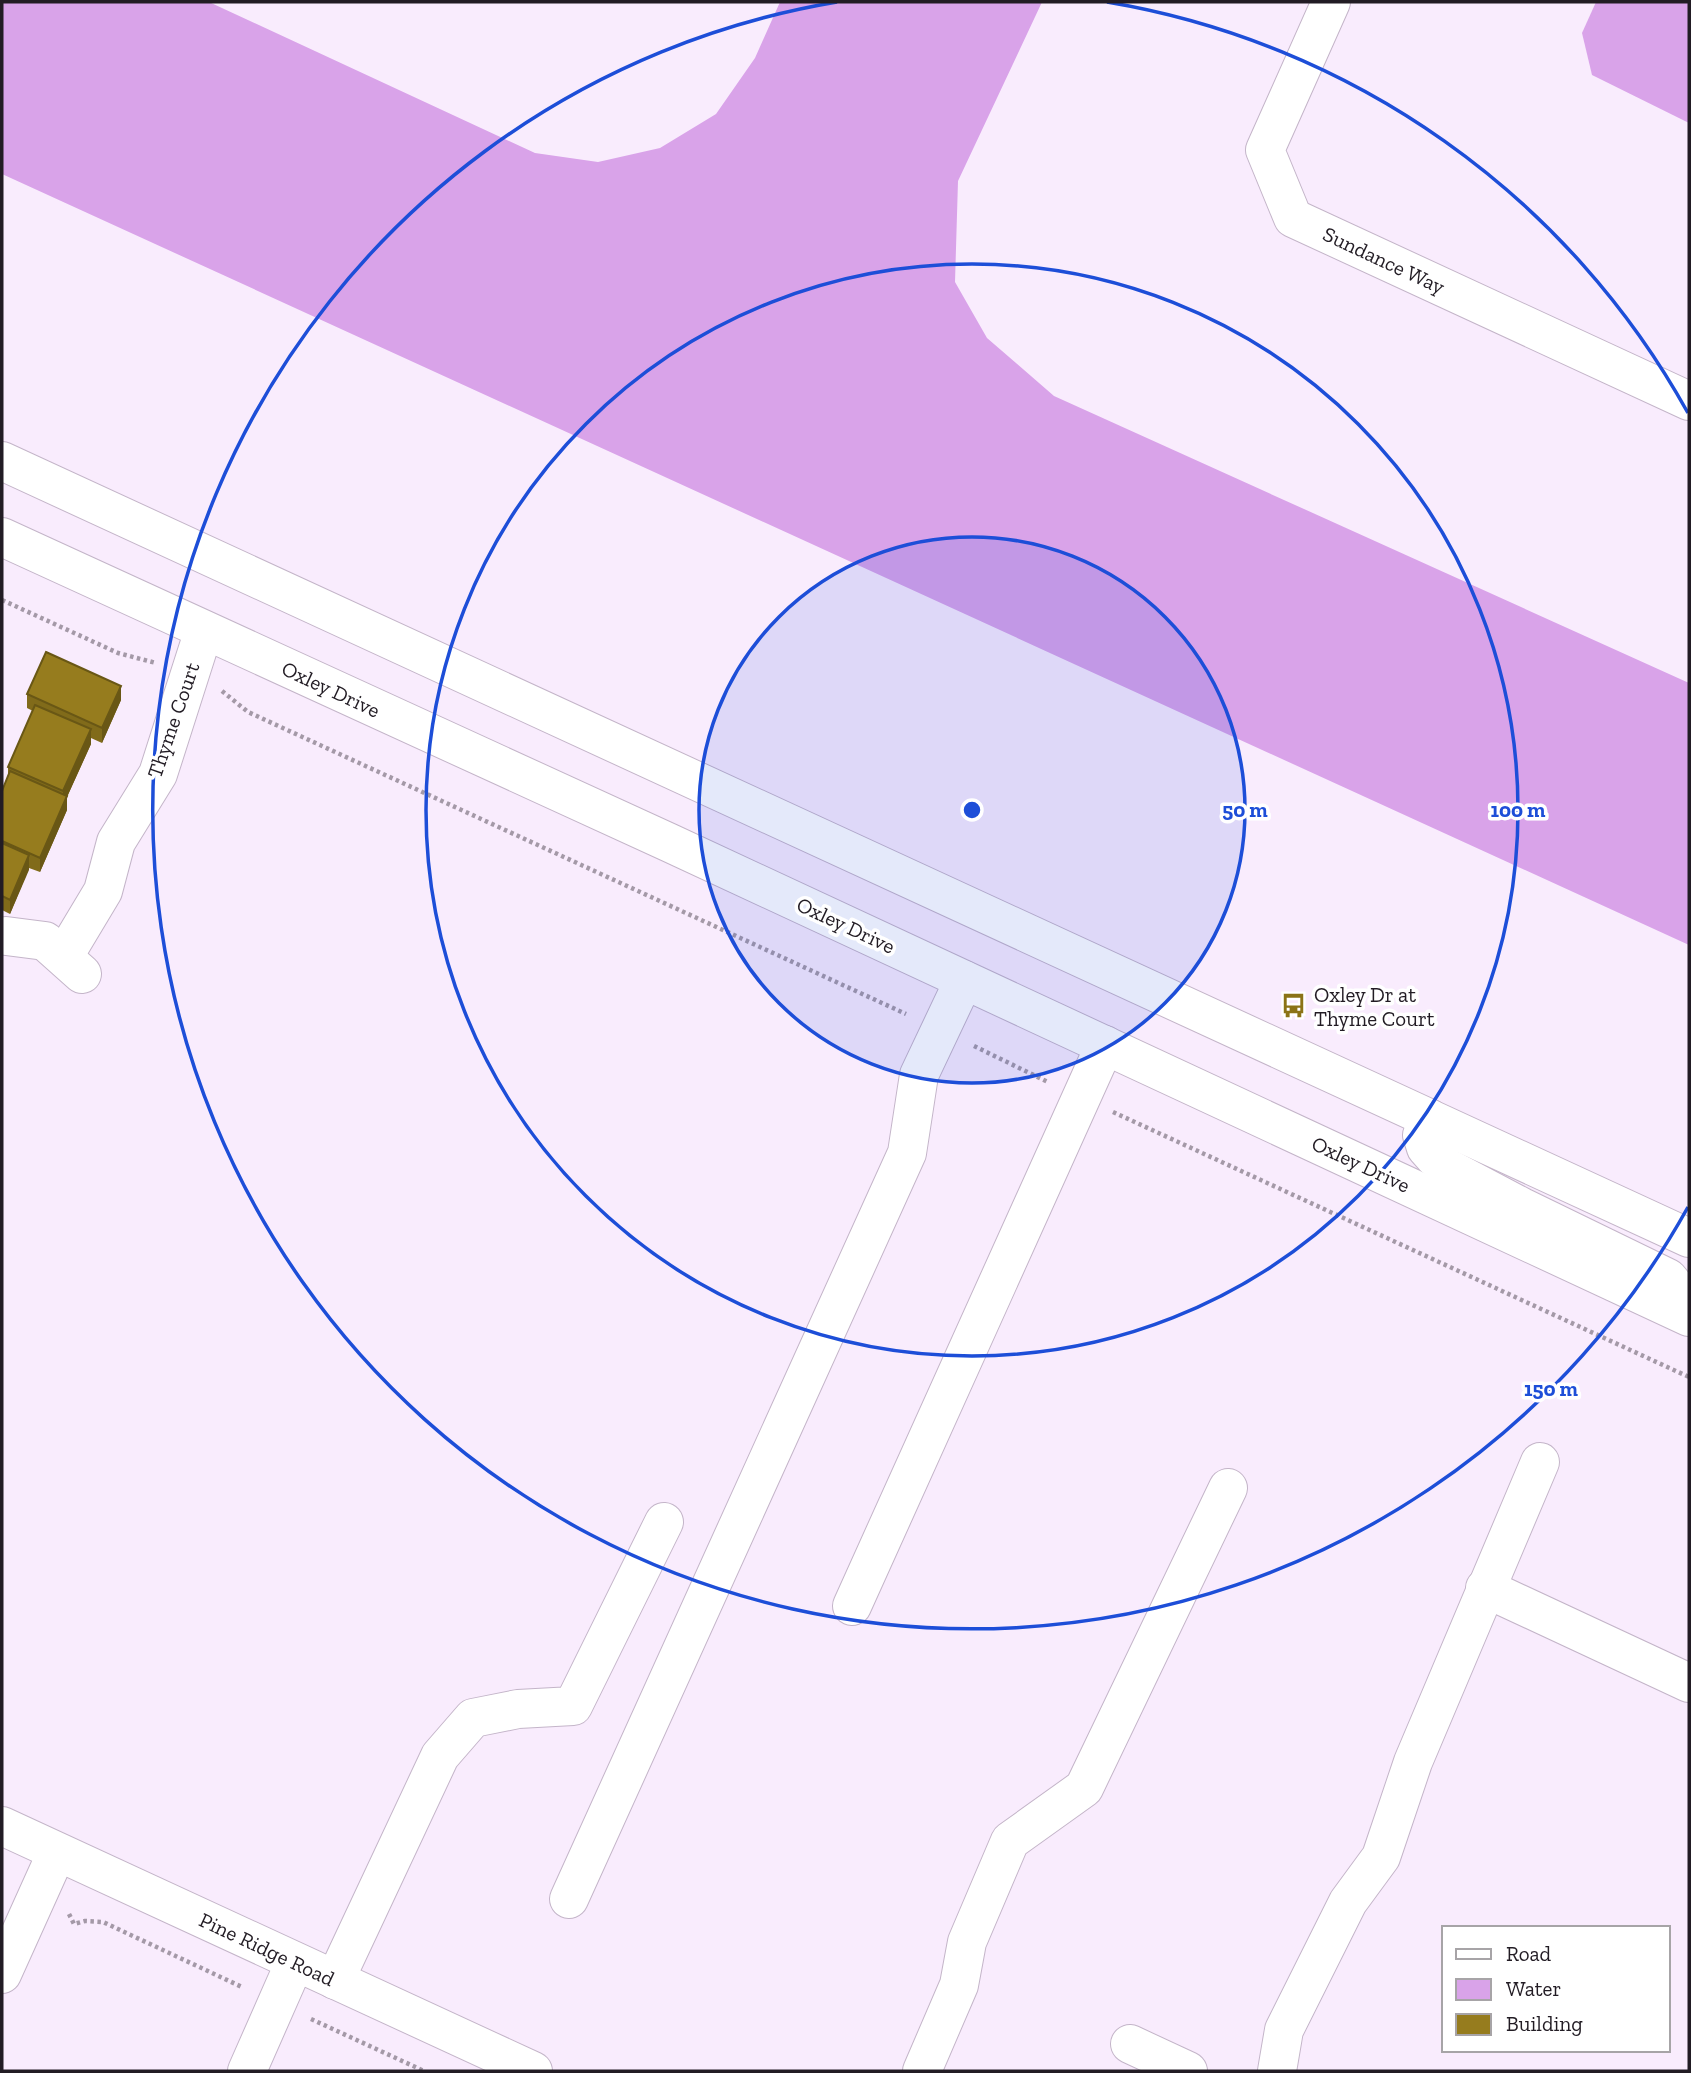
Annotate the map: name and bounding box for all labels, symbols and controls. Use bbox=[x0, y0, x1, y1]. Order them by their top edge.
street label: Sundance Way bbox=[1319, 221, 1449, 299]
street label: Oxley Drive bbox=[278, 655, 384, 723]
street label: Thyme Court bbox=[142, 659, 205, 781]
text: 50 m bbox=[1222, 797, 1268, 822]
text: 100 m bbox=[1491, 797, 1546, 822]
centre of rings bbox=[960, 798, 984, 822]
street label: Oxley Drive bbox=[793, 891, 899, 959]
place label: Oxley Dr at Thyme Court bbox=[1314, 982, 1435, 1031]
bus stop icon: Oxley Dr at Thyme Court bbox=[1280, 992, 1308, 1020]
street label: Oxley Drive bbox=[1308, 1130, 1414, 1198]
text: 150 m bbox=[1524, 1376, 1579, 1401]
street label: Pine Ridge Road bbox=[195, 1907, 339, 1991]
legend bbox=[1442, 1926, 1670, 2052]
text: Road bbox=[1506, 1941, 1552, 1966]
text: Water bbox=[1506, 1976, 1561, 2001]
text: Building bbox=[1506, 2011, 1583, 2036]

